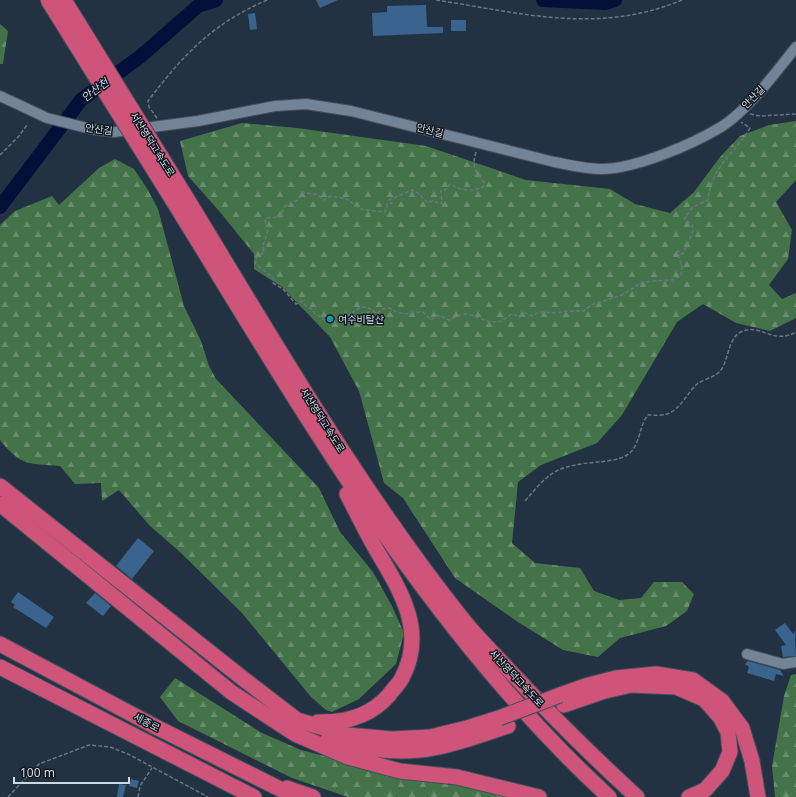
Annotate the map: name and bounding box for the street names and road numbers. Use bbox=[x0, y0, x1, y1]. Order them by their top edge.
street label: 안산길 bbox=[738, 82, 768, 112]
street label: 서산영덕고속도로 bbox=[128, 109, 178, 179]
street label: 안산길 bbox=[84, 120, 114, 138]
street label: 안산길 bbox=[415, 120, 445, 140]
street label: 서산영덕고속도로 bbox=[298, 385, 348, 455]
street label: 서산영덕고속도로 bbox=[487, 646, 547, 710]
street label: 세종로 bbox=[132, 709, 162, 735]

